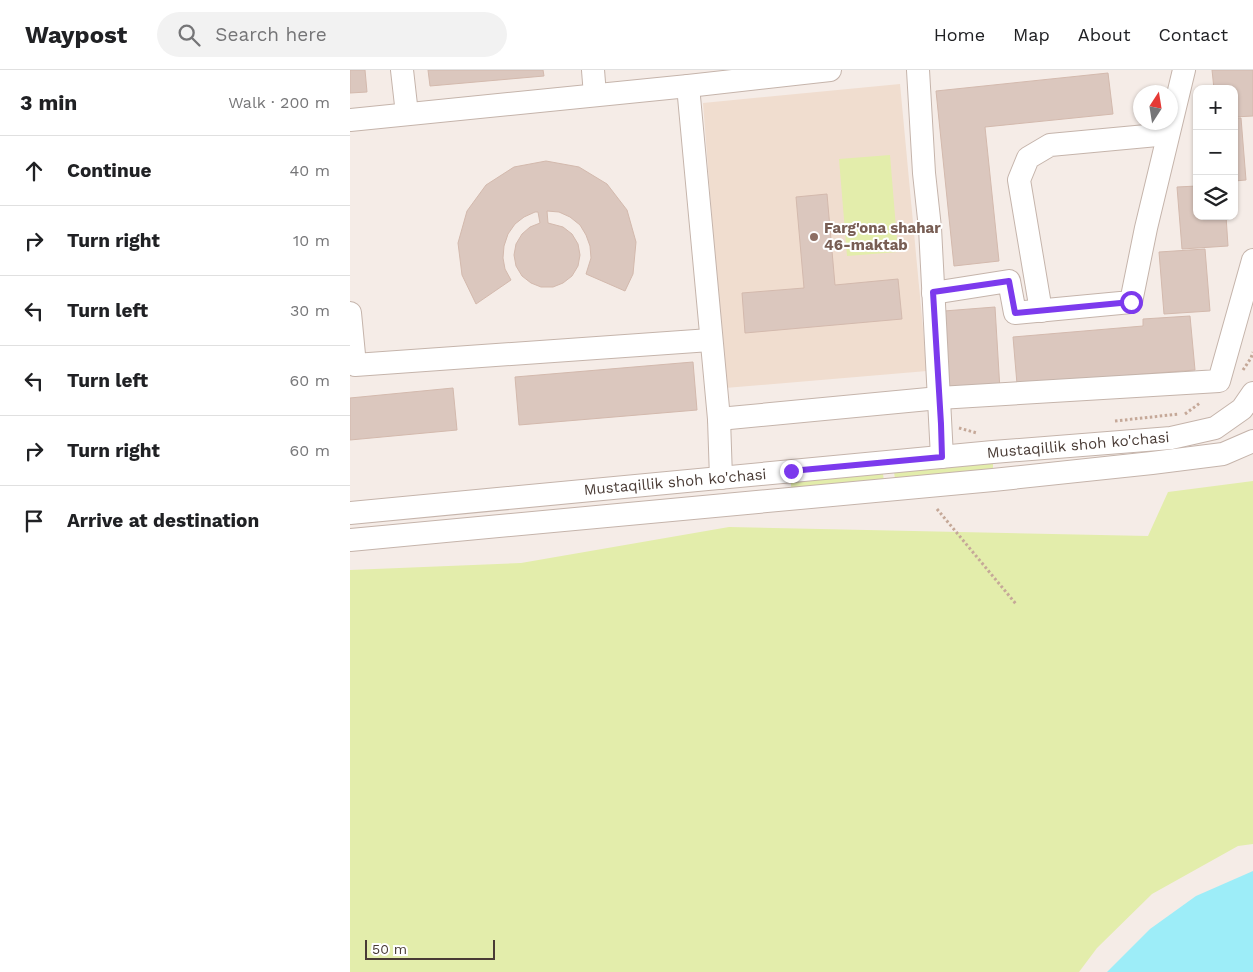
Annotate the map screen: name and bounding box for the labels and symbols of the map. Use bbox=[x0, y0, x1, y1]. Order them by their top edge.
north arrow bbox=[1133, 85, 1178, 130]
place label: Farg'ona shahar 46-maktab bbox=[824, 219, 941, 254]
marker: Farg'ona shahar 46-maktab bbox=[808, 231, 820, 243]
route start bbox=[1120, 291, 1143, 314]
street label: Mustaqillik shoh ko'chasi bbox=[986, 428, 1170, 462]
route end bbox=[780, 460, 803, 483]
street label: Mustaqillik shoh ko'chasi bbox=[583, 465, 767, 499]
scale bar bbox=[365, 937, 495, 960]

